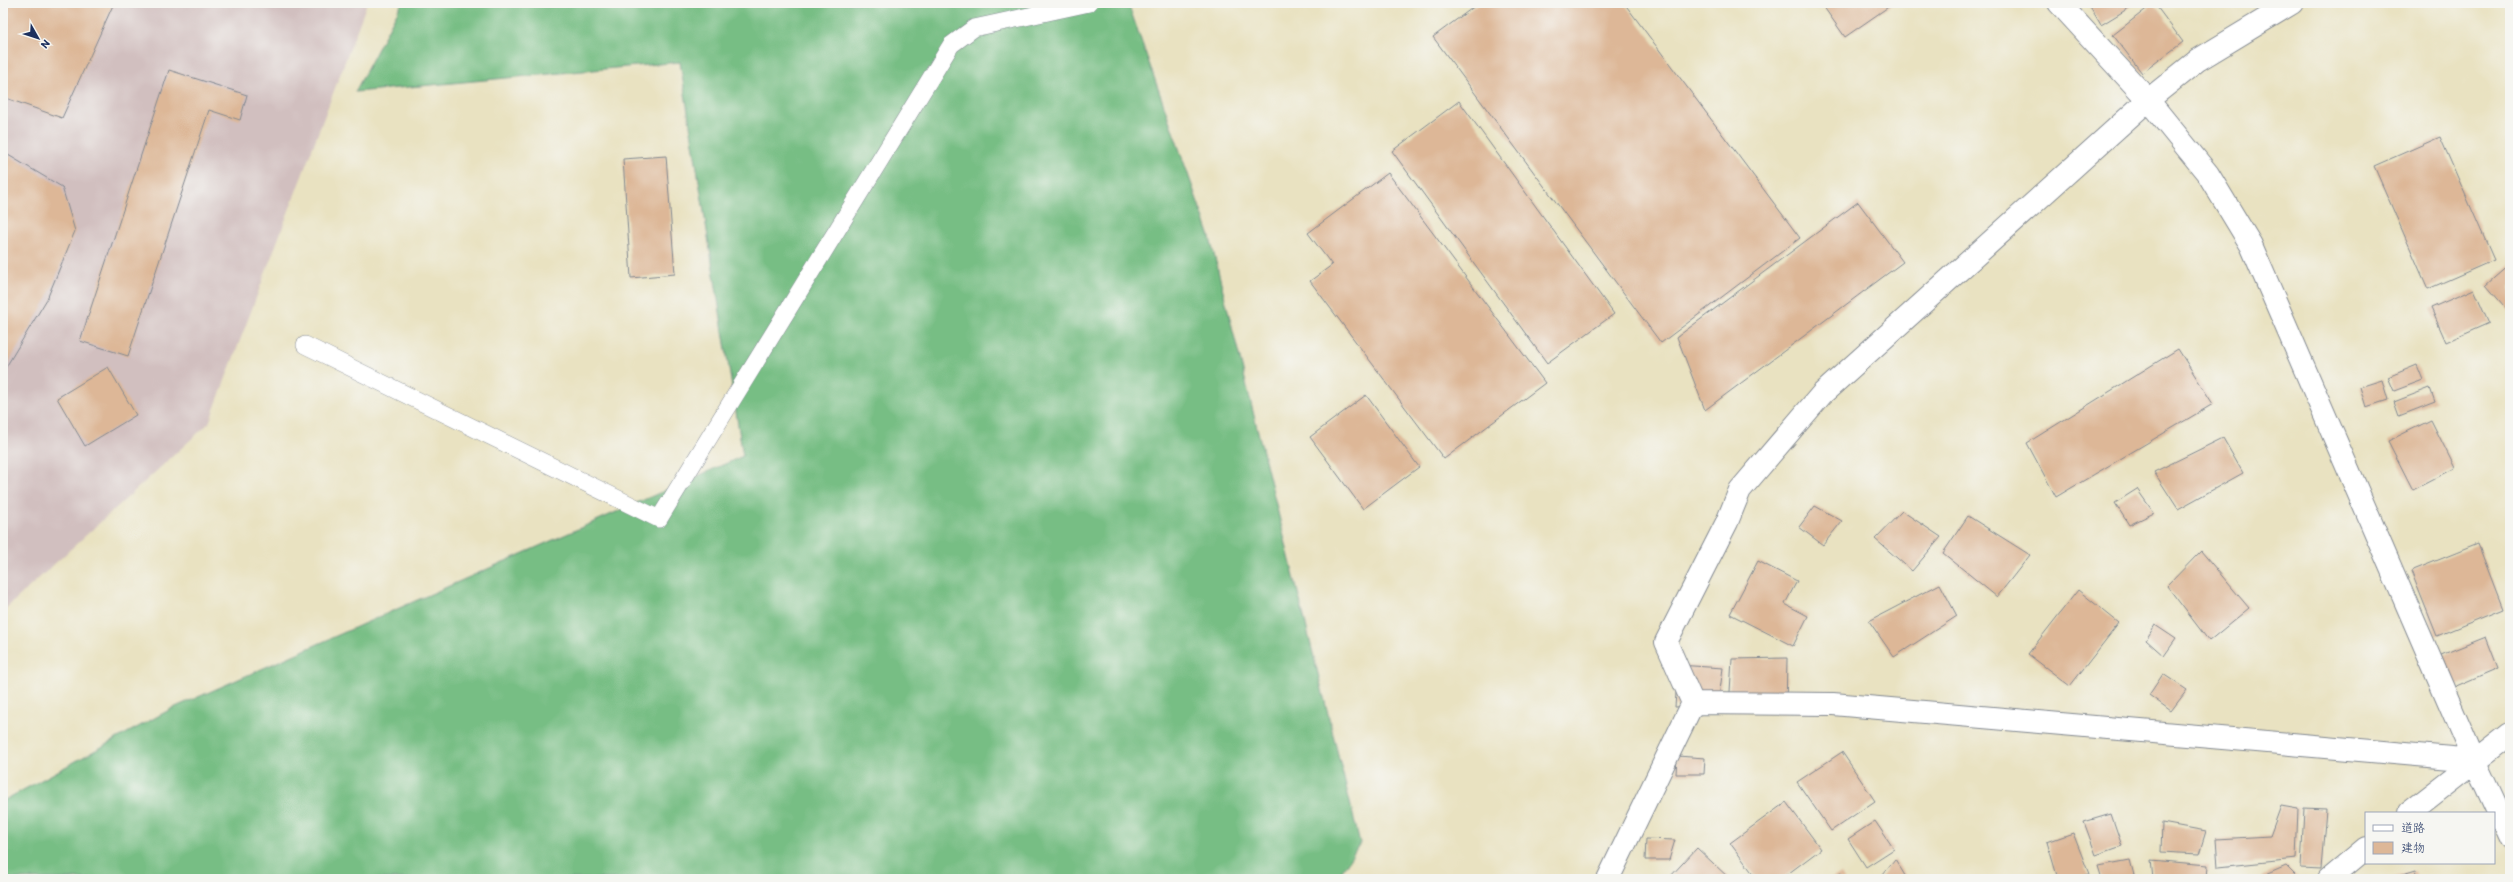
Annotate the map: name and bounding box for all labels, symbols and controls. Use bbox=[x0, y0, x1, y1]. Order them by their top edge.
north arrow bbox=[18, 18, 58, 58]
text: N bbox=[38, 37, 53, 51]
legend bbox=[2365, 812, 2495, 864]
text: 道路 bbox=[2401, 821, 2425, 835]
text: 建物 bbox=[2401, 841, 2425, 855]

